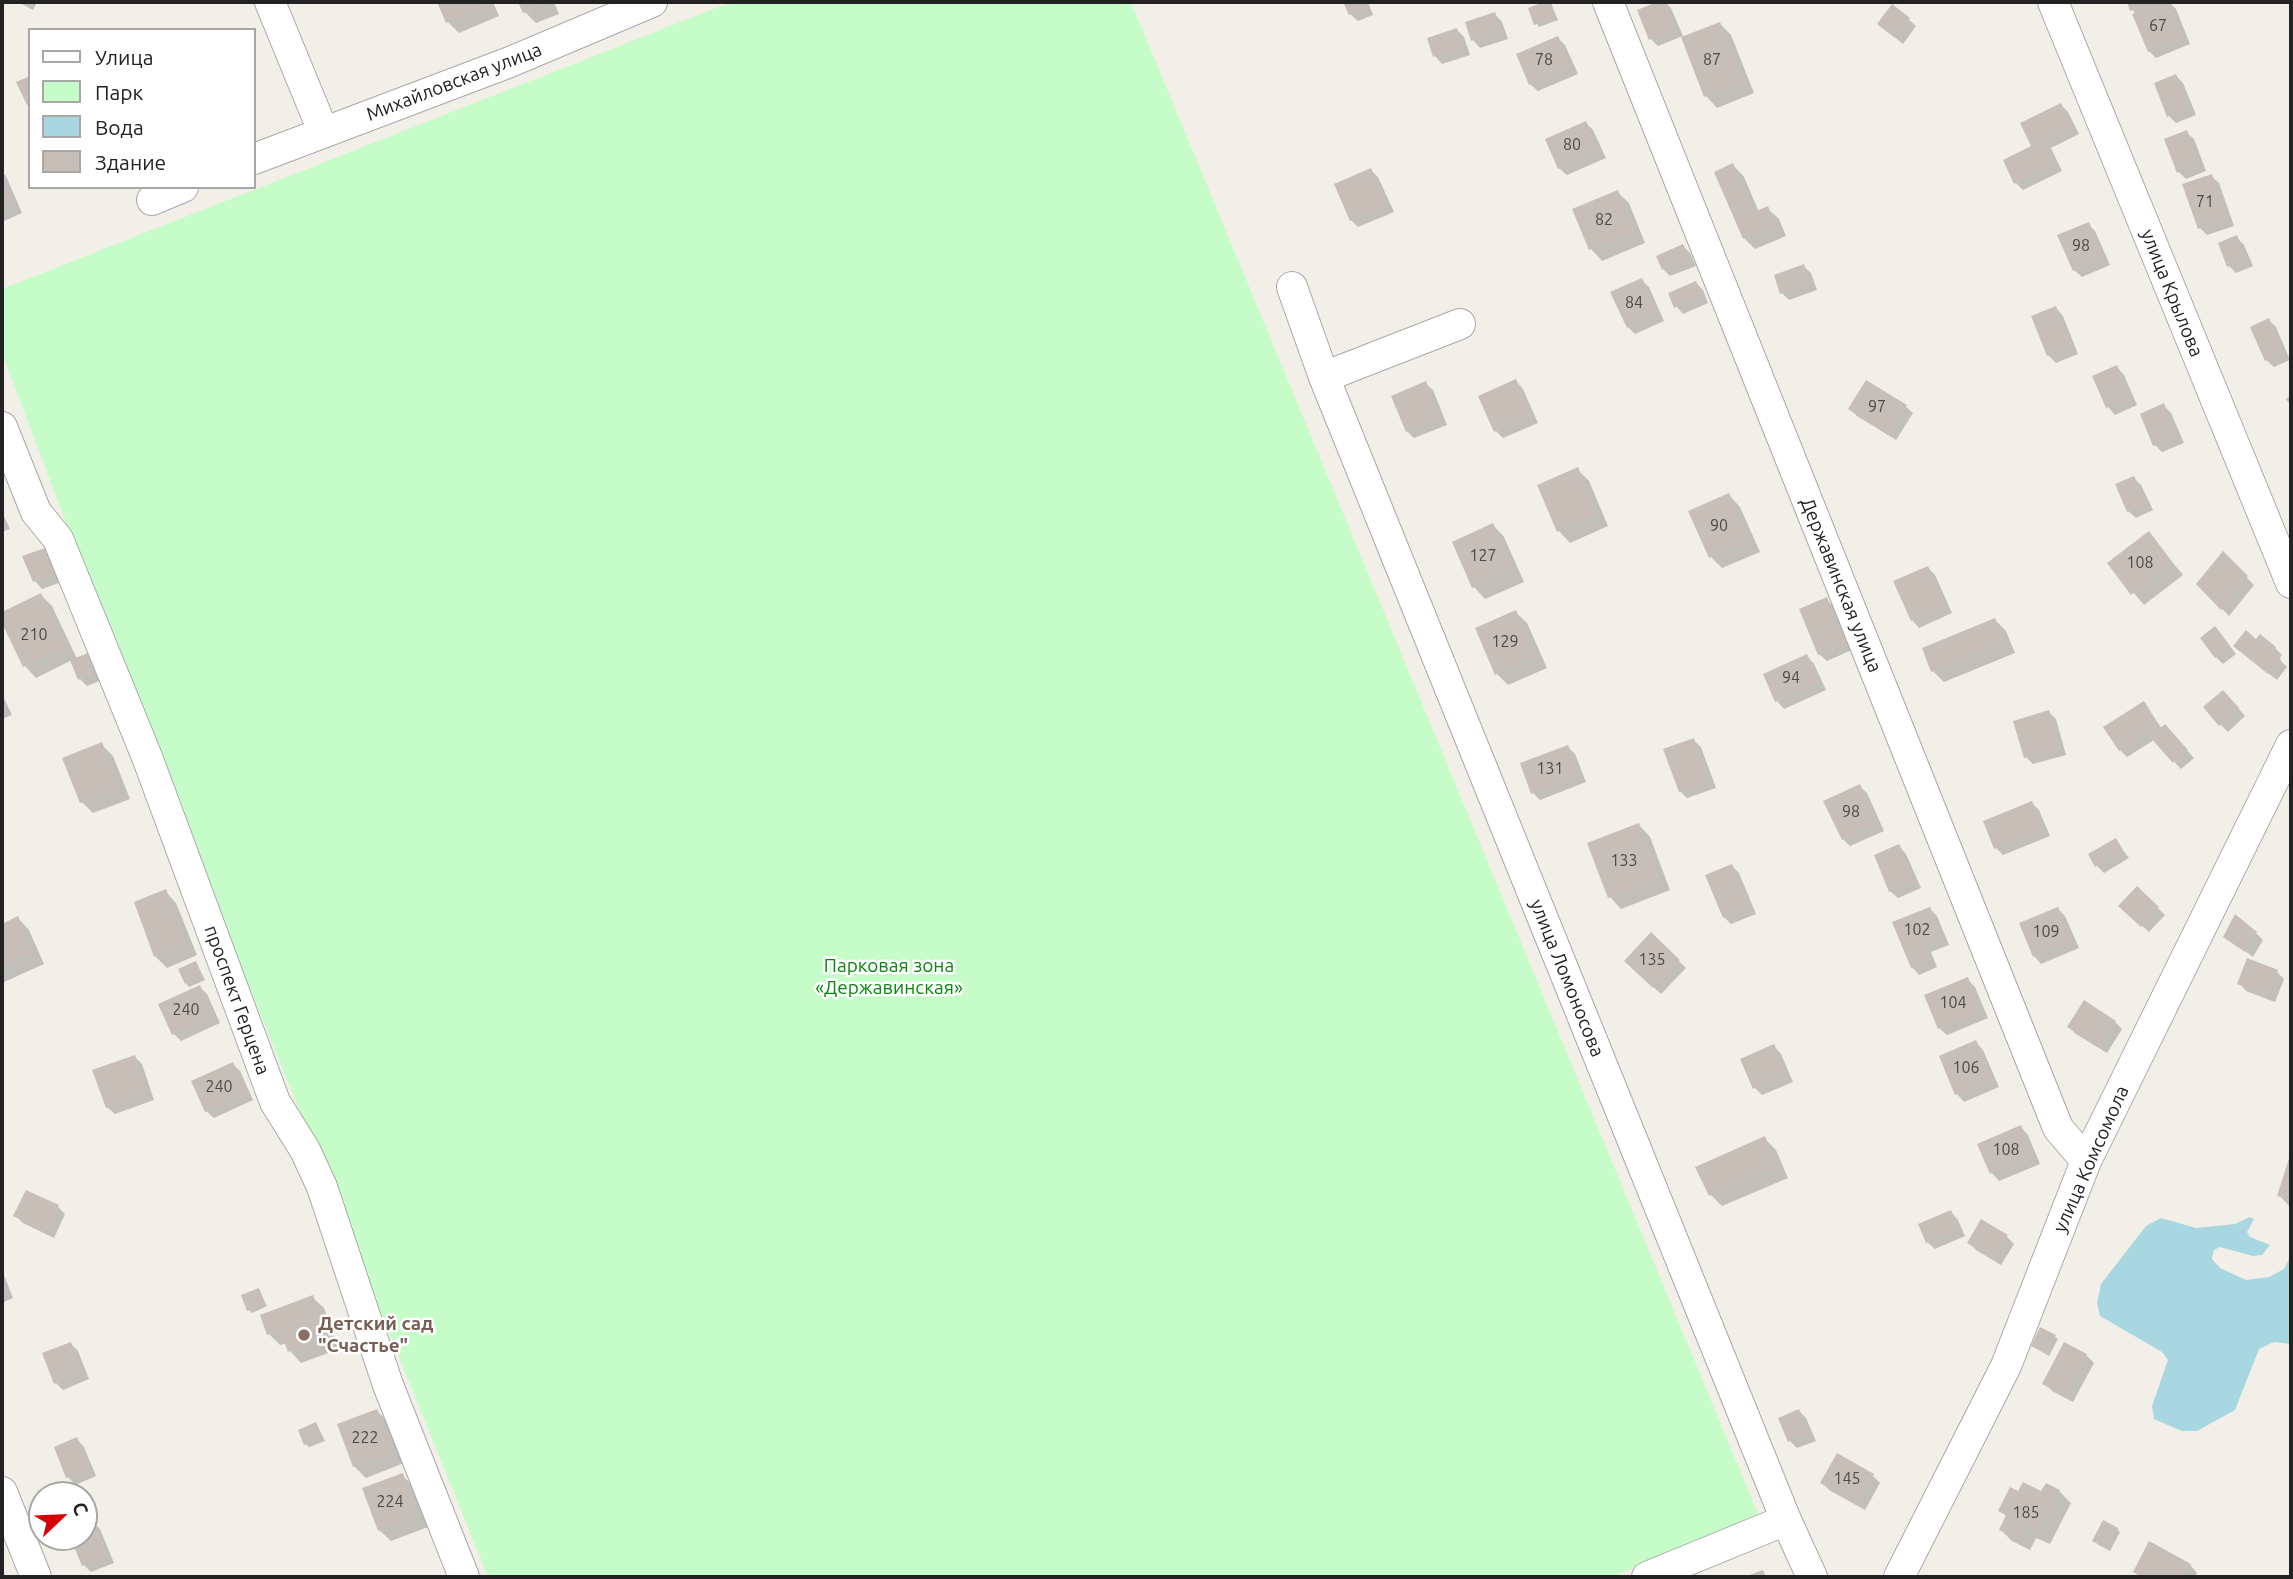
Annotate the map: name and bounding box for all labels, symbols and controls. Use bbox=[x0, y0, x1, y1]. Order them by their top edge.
house number: 67 bbox=[2149, 16, 2167, 36]
legend bbox=[28, 28, 256, 189]
street label: Михайловская улица bbox=[363, 38, 545, 126]
text: Улица bbox=[95, 45, 153, 69]
house number: 78 bbox=[1535, 50, 1553, 70]
house number: 87 bbox=[1703, 50, 1721, 70]
text: Парк bbox=[95, 80, 143, 104]
text: Вода bbox=[95, 115, 144, 139]
house number: 80 bbox=[1563, 135, 1581, 155]
text: Здание bbox=[95, 150, 166, 174]
house number: 71 bbox=[2196, 192, 2214, 212]
house number: 82 bbox=[1595, 210, 1613, 230]
street label: улица Крылова bbox=[2136, 226, 2208, 360]
house number: 98 bbox=[2072, 236, 2090, 256]
house number: 84 bbox=[1625, 293, 1643, 313]
house number: 97 bbox=[1868, 397, 1886, 417]
street label: Державинская улица bbox=[1796, 494, 1886, 676]
house number: 90 bbox=[1710, 516, 1728, 536]
house number: 127 bbox=[1469, 546, 1497, 566]
house number: 108 bbox=[2126, 553, 2154, 573]
house number: 210 bbox=[20, 625, 48, 645]
house number: 129 bbox=[1491, 632, 1519, 652]
house number: 94 bbox=[1782, 668, 1800, 688]
house number: 131 bbox=[1536, 759, 1564, 779]
house number: 98 bbox=[1842, 802, 1860, 822]
house number: 133 bbox=[1610, 851, 1638, 871]
street label: улица Ломоносова bbox=[1525, 896, 1609, 1060]
house number: 102 bbox=[1903, 920, 1931, 940]
street label: проспект Герцена bbox=[199, 922, 275, 1078]
house number: 109 bbox=[2032, 922, 2060, 942]
house number: 135 bbox=[1638, 950, 1666, 970]
park label: Парковая зона «Державинская» bbox=[815, 955, 963, 999]
house number: 104 bbox=[1939, 993, 1967, 1013]
house number: 240 bbox=[172, 1000, 200, 1020]
house number: 106 bbox=[1952, 1058, 1980, 1078]
house number: 240 bbox=[205, 1077, 233, 1097]
street label: улица Комсомола bbox=[2048, 1082, 2134, 1236]
house number: 108 bbox=[1992, 1140, 2020, 1160]
place label: Детский сад "Счастье" bbox=[318, 1313, 434, 1357]
marker: Детский сад "Счастье" bbox=[296, 1327, 312, 1343]
house number: 222 bbox=[351, 1428, 379, 1448]
house number: 145 bbox=[1833, 1469, 1861, 1489]
north arrow bbox=[28, 1481, 98, 1551]
house number: 224 bbox=[376, 1492, 404, 1512]
text: С bbox=[68, 1499, 93, 1518]
house number: 185 bbox=[2012, 1503, 2040, 1523]

